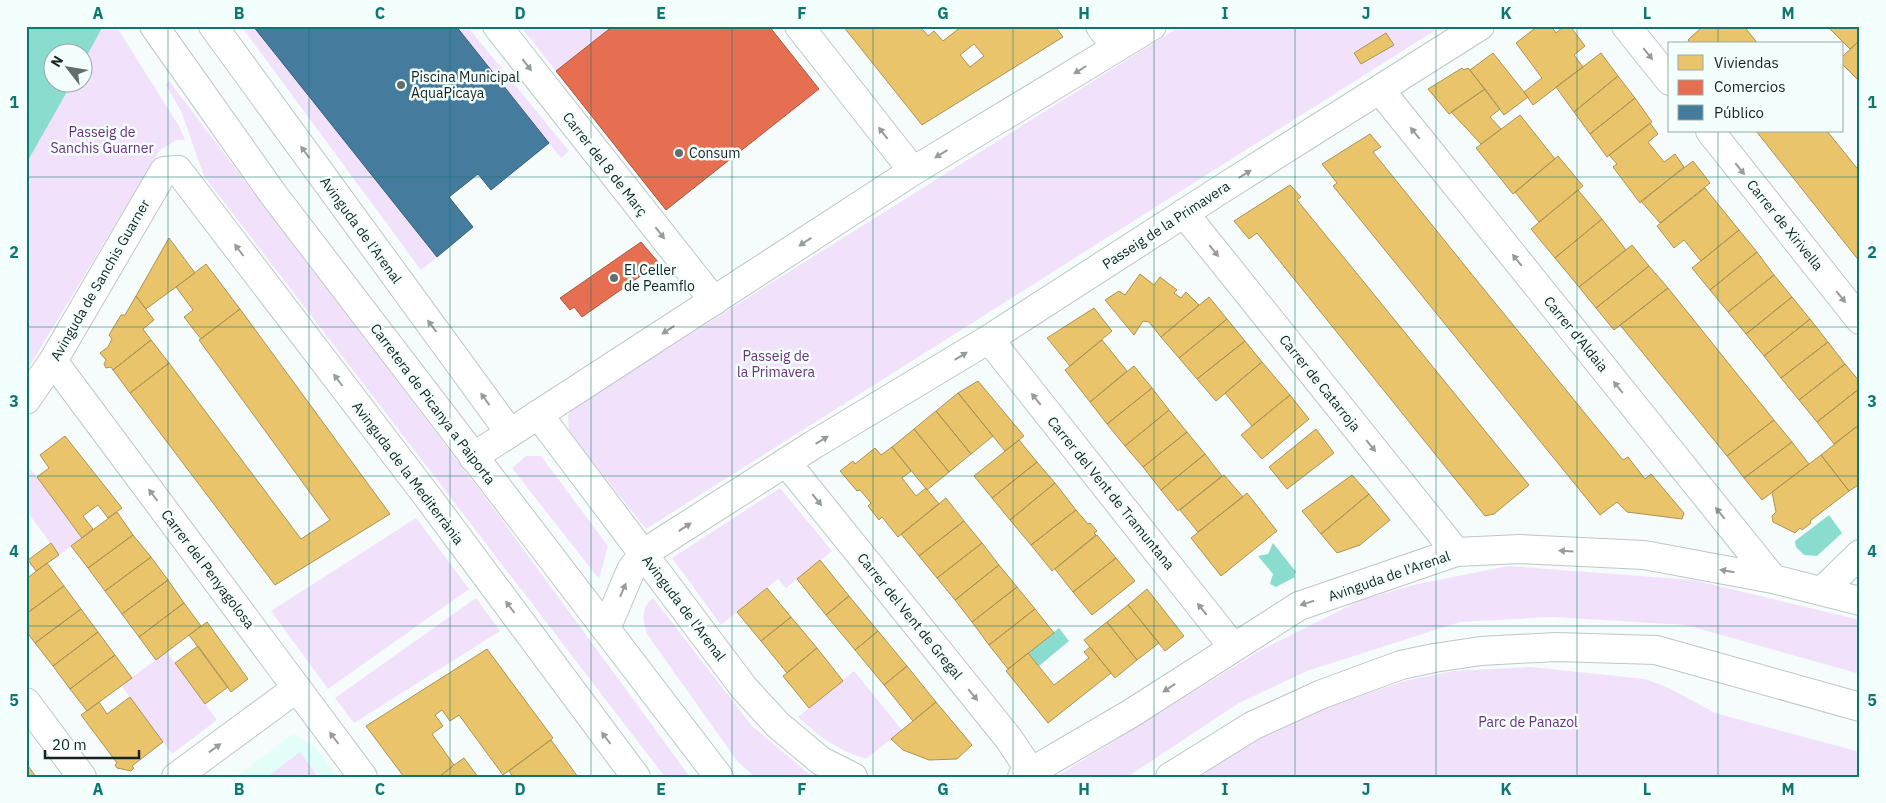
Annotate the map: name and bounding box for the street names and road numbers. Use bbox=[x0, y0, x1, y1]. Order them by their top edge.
street label: Carrer del 8 de Març bbox=[559, 108, 651, 220]
street label: Avinguda de l'Arenal bbox=[316, 173, 406, 287]
street label: Carrer de Xirivella bbox=[1743, 176, 1828, 275]
street label: Passeig de la Primavera bbox=[1099, 177, 1234, 273]
street label: Avinguda de Sanchis Guarner bbox=[46, 196, 154, 364]
street label: Carrer d'Aldaia bbox=[1540, 292, 1612, 376]
street label: Carretera de Picanya a Paiporta bbox=[366, 320, 500, 489]
street label: Carrer de Catarroja bbox=[1275, 331, 1365, 435]
street label: Avinguda de la Mediterrània bbox=[348, 398, 468, 549]
street label: Carrer del Vent de Tramuntana bbox=[1043, 413, 1179, 574]
street label: Carrer del Penyagolosa bbox=[157, 506, 259, 633]
street label: Avinguda de l'Arenal bbox=[1326, 547, 1453, 605]
street label: Carrer del Vent de Gregal bbox=[853, 549, 967, 683]
street label: Avinguda de l'Arenal bbox=[638, 552, 730, 665]

